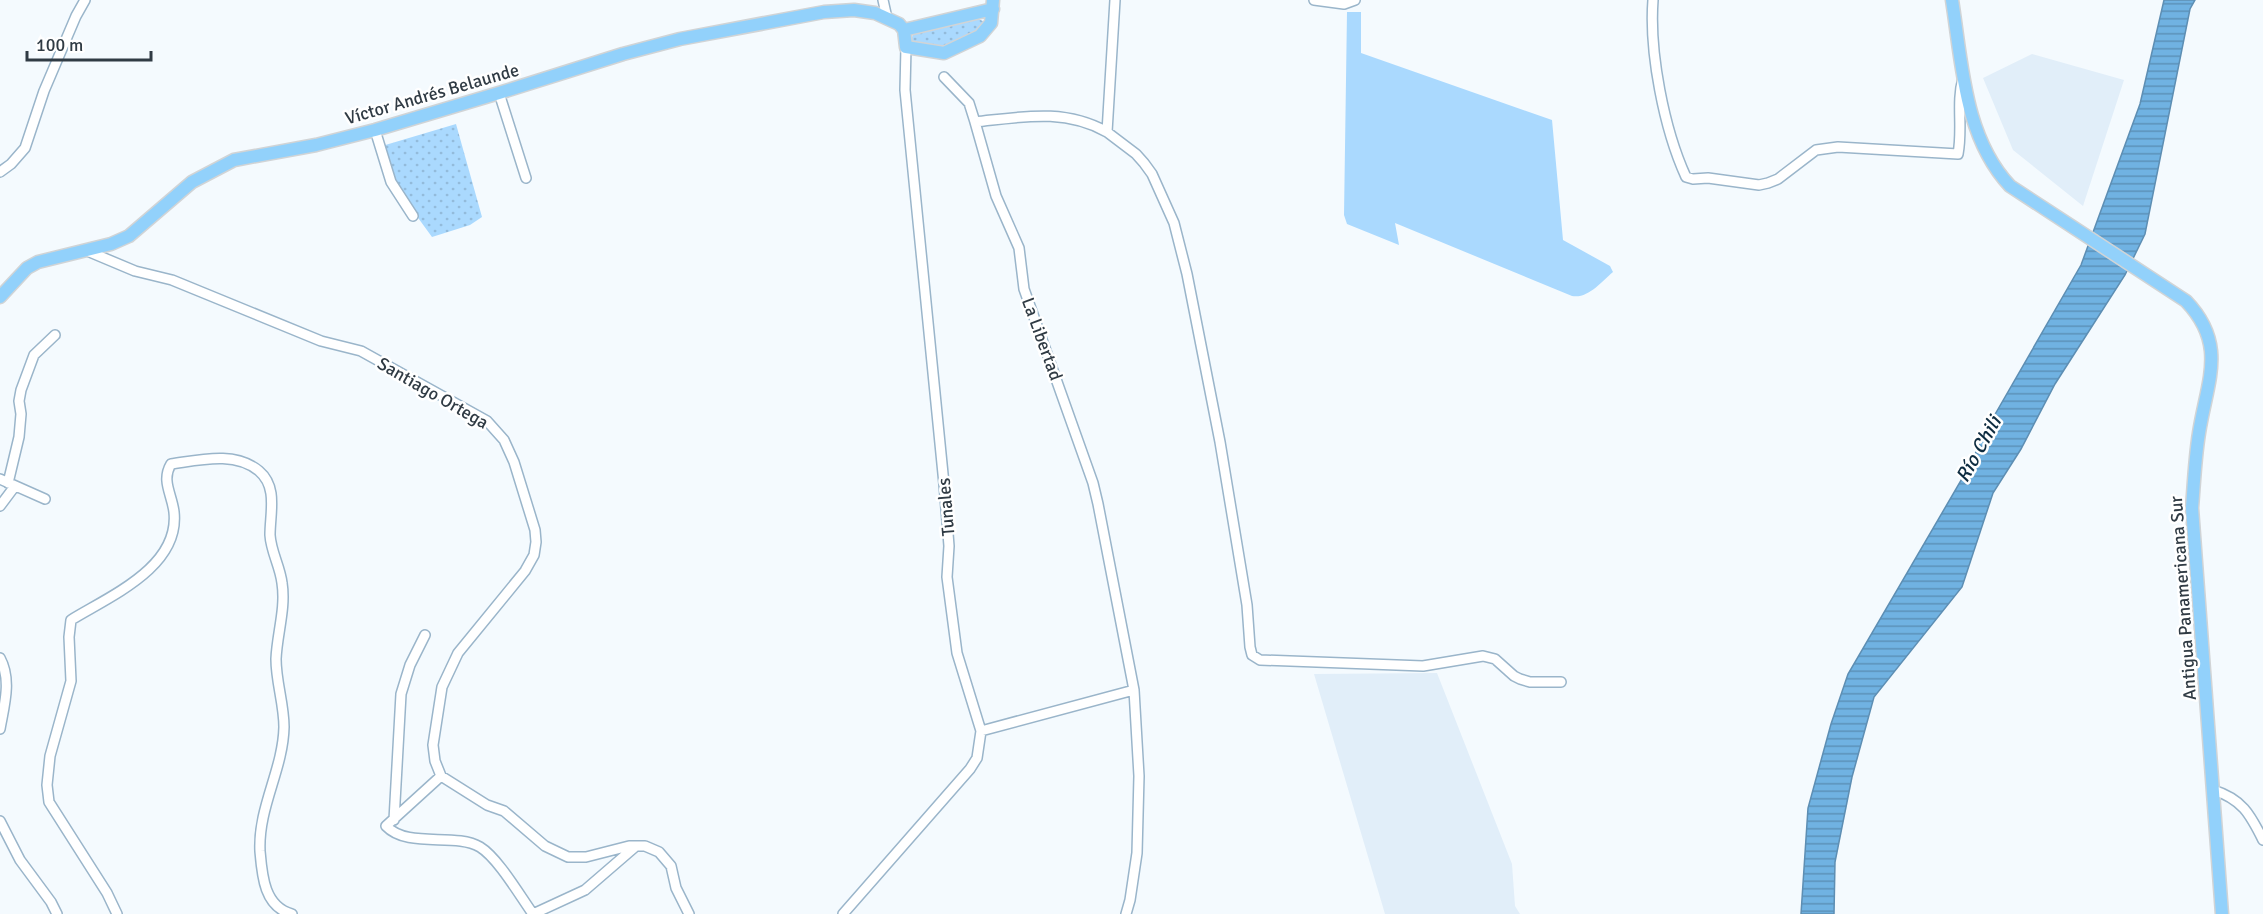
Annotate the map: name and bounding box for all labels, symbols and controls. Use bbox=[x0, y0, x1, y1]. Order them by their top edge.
scale bar bbox=[27, 24, 152, 62]
text: 100 m bbox=[36, 34, 83, 56]
street label: Víctor Andrés Belaunde bbox=[343, 59, 521, 129]
street label: La Libertad bbox=[1017, 295, 1067, 383]
street label: Santiago Ortega bbox=[373, 352, 493, 434]
water label: Río Chili bbox=[1950, 410, 2008, 487]
street label: Tunales bbox=[932, 477, 959, 537]
street label: Antigua Panamericana Sur bbox=[2165, 495, 2201, 701]

